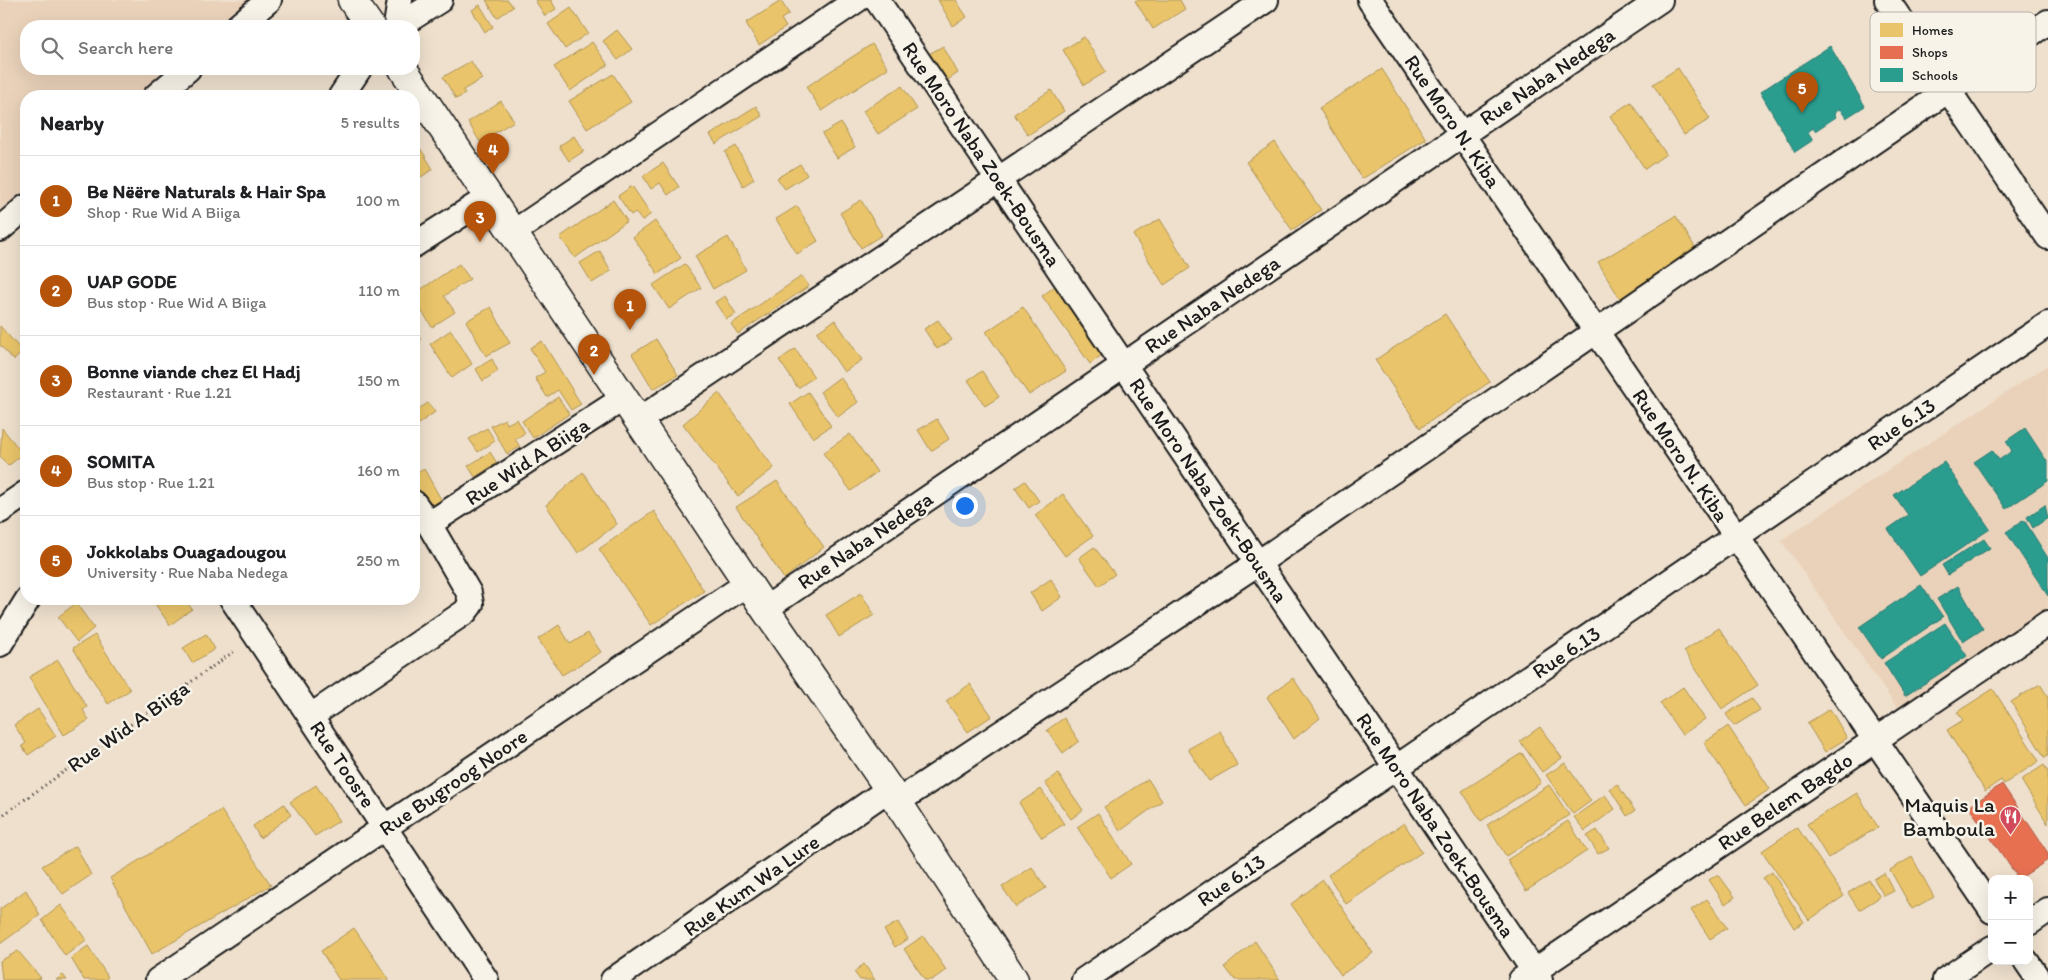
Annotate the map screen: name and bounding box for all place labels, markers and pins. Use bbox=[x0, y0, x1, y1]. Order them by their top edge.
pin: 5 bbox=[1786, 72, 1818, 113]
pin: 4 bbox=[477, 133, 509, 174]
pin: 3 bbox=[464, 201, 496, 242]
pin: 1 bbox=[614, 289, 646, 330]
pin: 2 bbox=[578, 334, 610, 375]
place label: Maquis La Bamboula bbox=[1903, 792, 1995, 841]
restaurant icon: Maquis La Bamboula bbox=[1999, 804, 2023, 835]

